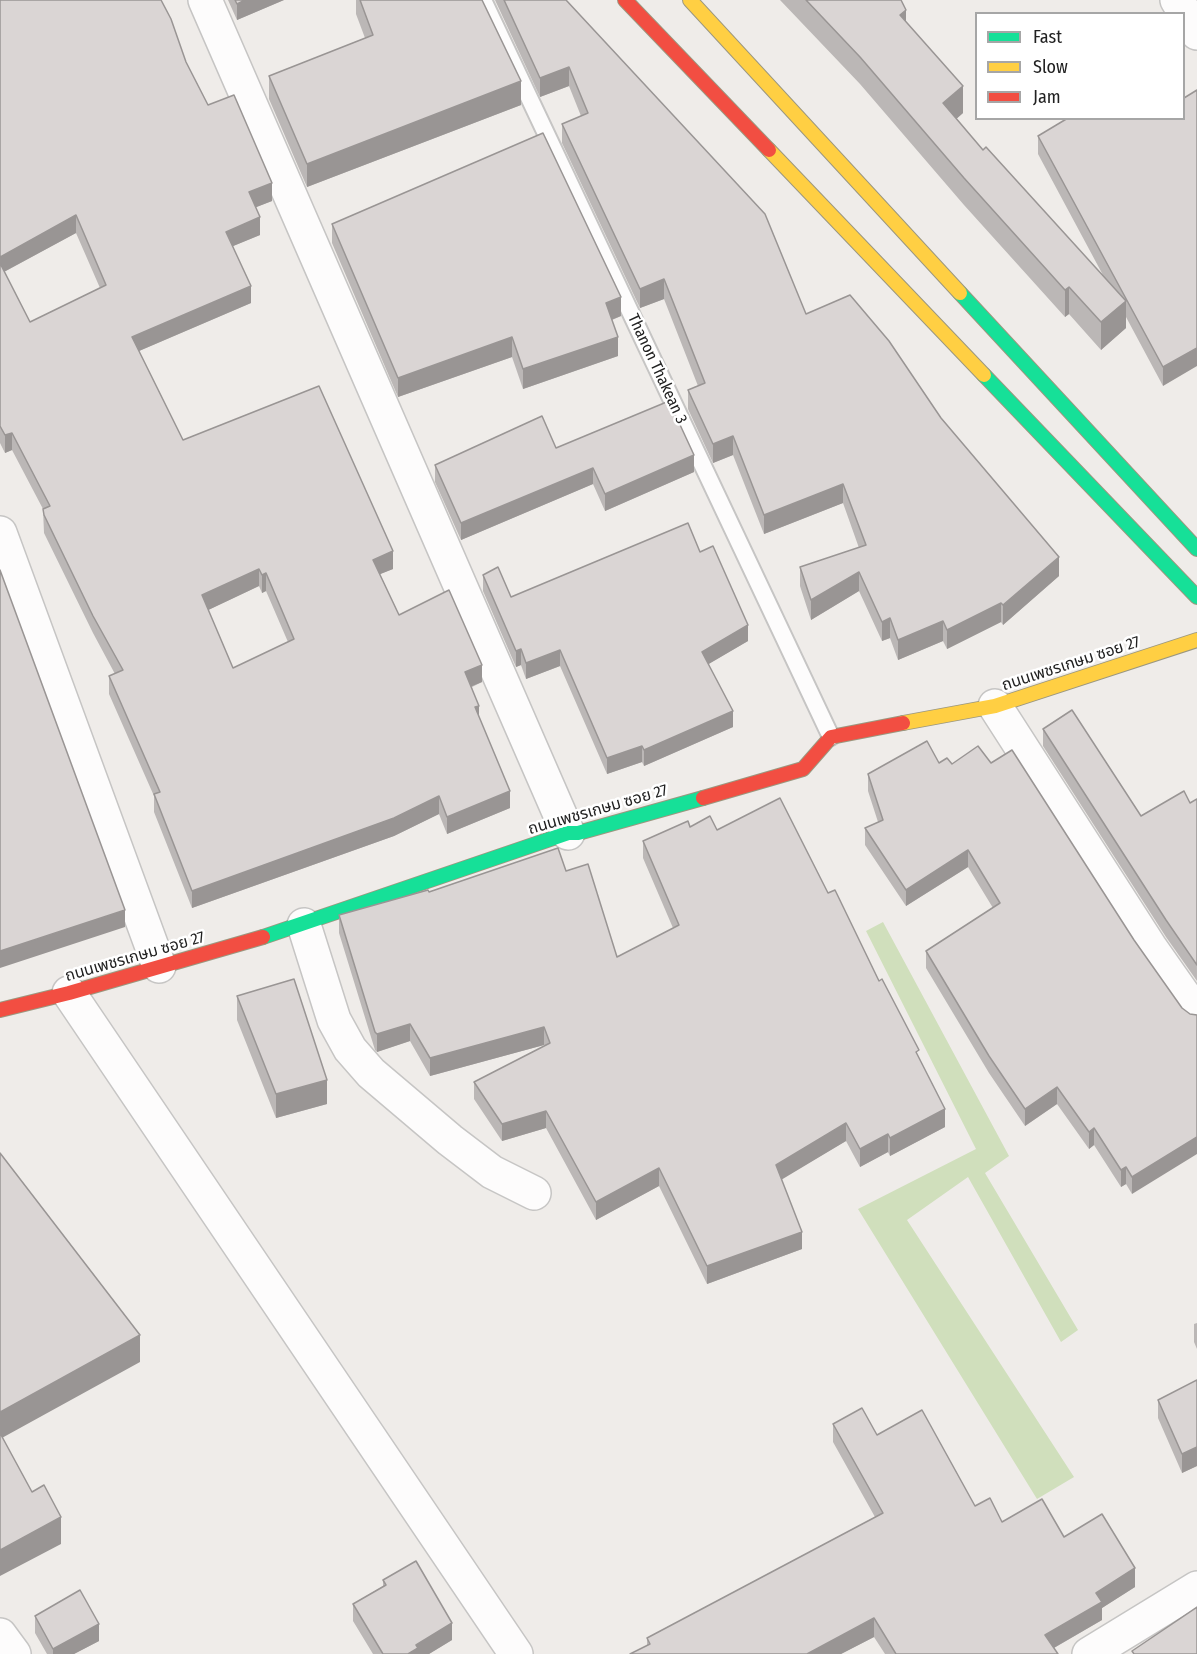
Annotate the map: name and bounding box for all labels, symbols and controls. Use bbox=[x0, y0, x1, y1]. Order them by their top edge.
legend bbox=[975, 12, 1185, 120]
text: Fast bbox=[1033, 26, 1062, 48]
text: Slow bbox=[1033, 56, 1068, 78]
text: Jam bbox=[1033, 86, 1061, 108]
street label: Thanon Thakean 3 bbox=[623, 311, 691, 427]
street label: ถนนเพชรเกษม ซอย 27 bbox=[999, 633, 1143, 695]
street label: ถนนเพชรเกษม ซอย 27 bbox=[526, 781, 670, 839]
street label: ถนนเพชรเกษม ซอย 27 bbox=[63, 928, 207, 986]

